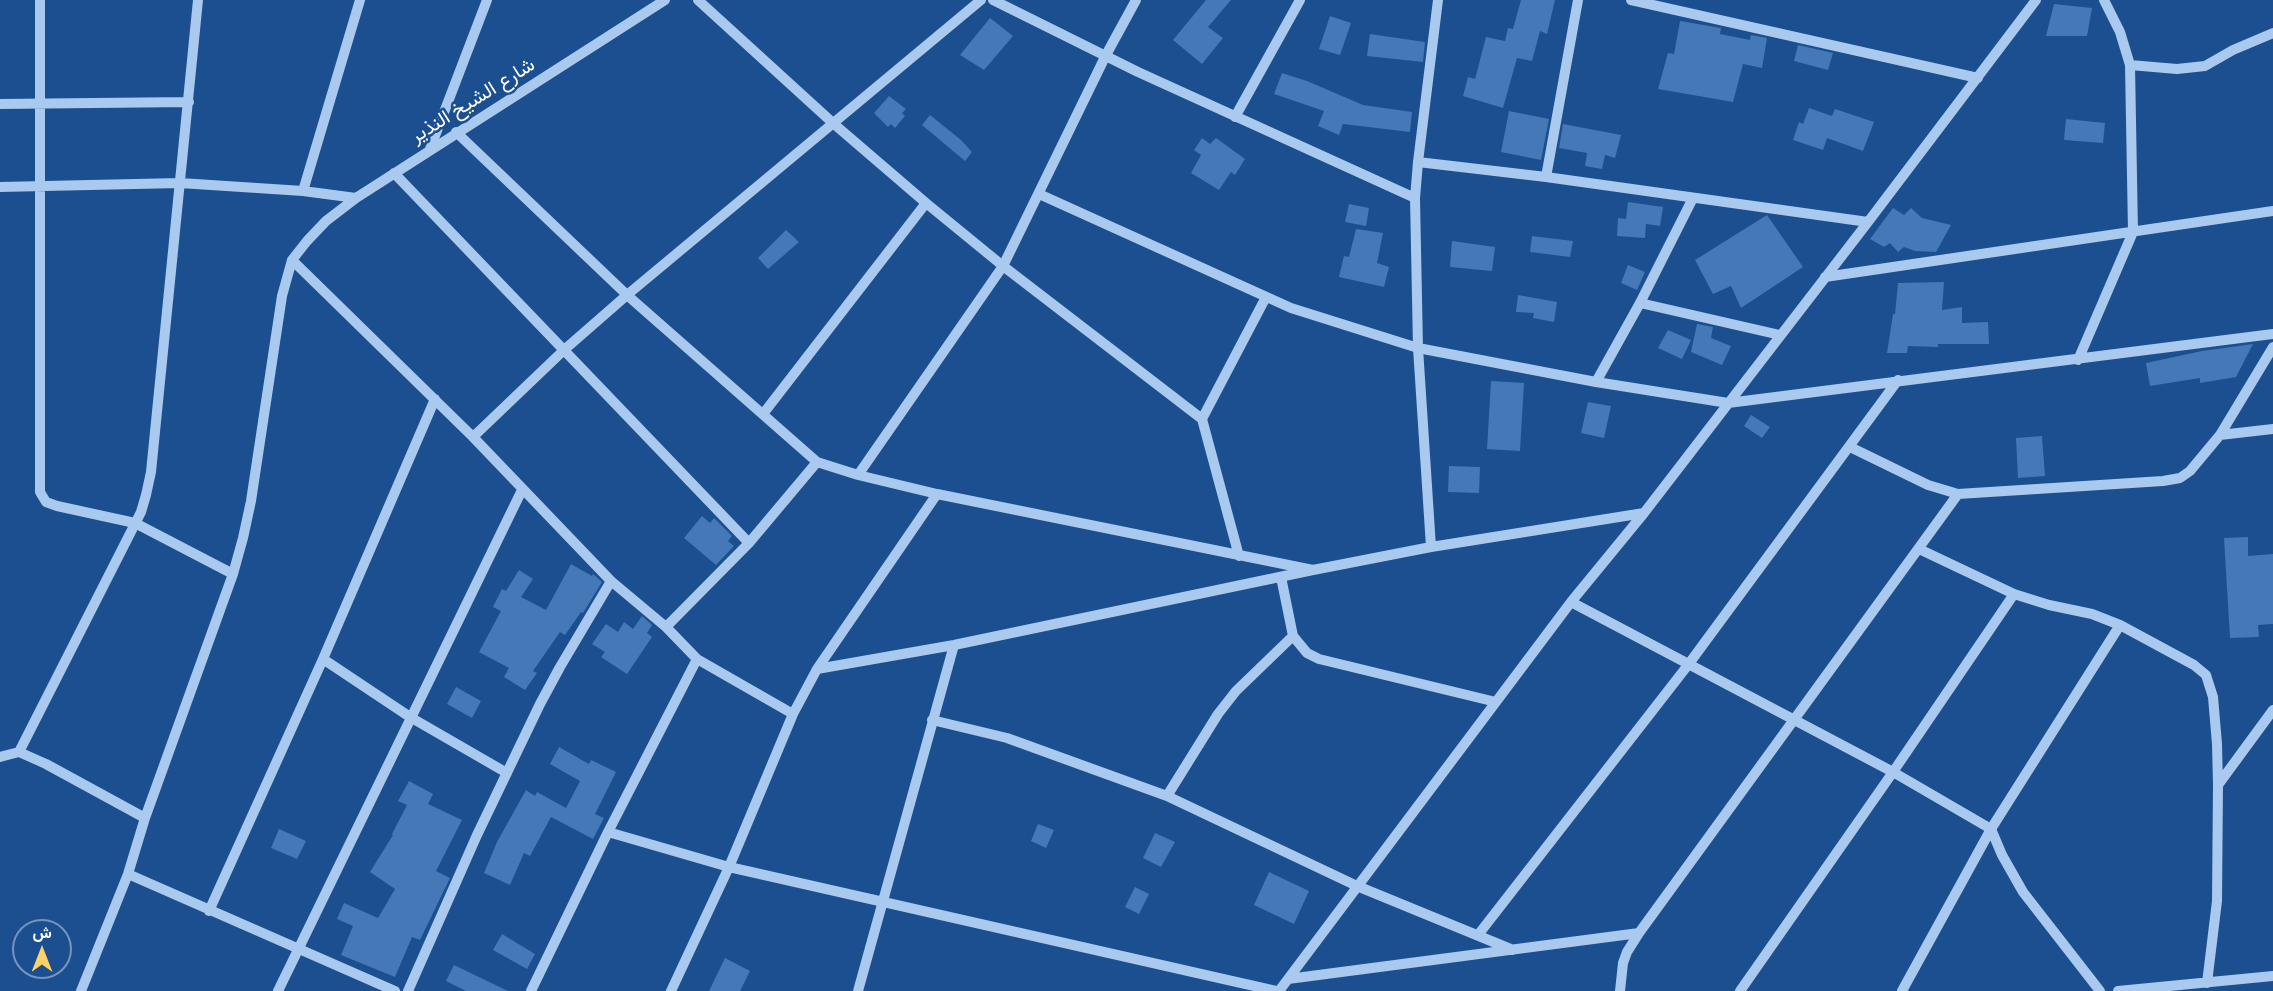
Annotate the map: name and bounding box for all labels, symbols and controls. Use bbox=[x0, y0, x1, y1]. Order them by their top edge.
street label: شارع الشيخ النذير bbox=[406, 53, 540, 149]
north arrow bbox=[12, 919, 72, 979]
text: ش bbox=[32, 922, 52, 943]

